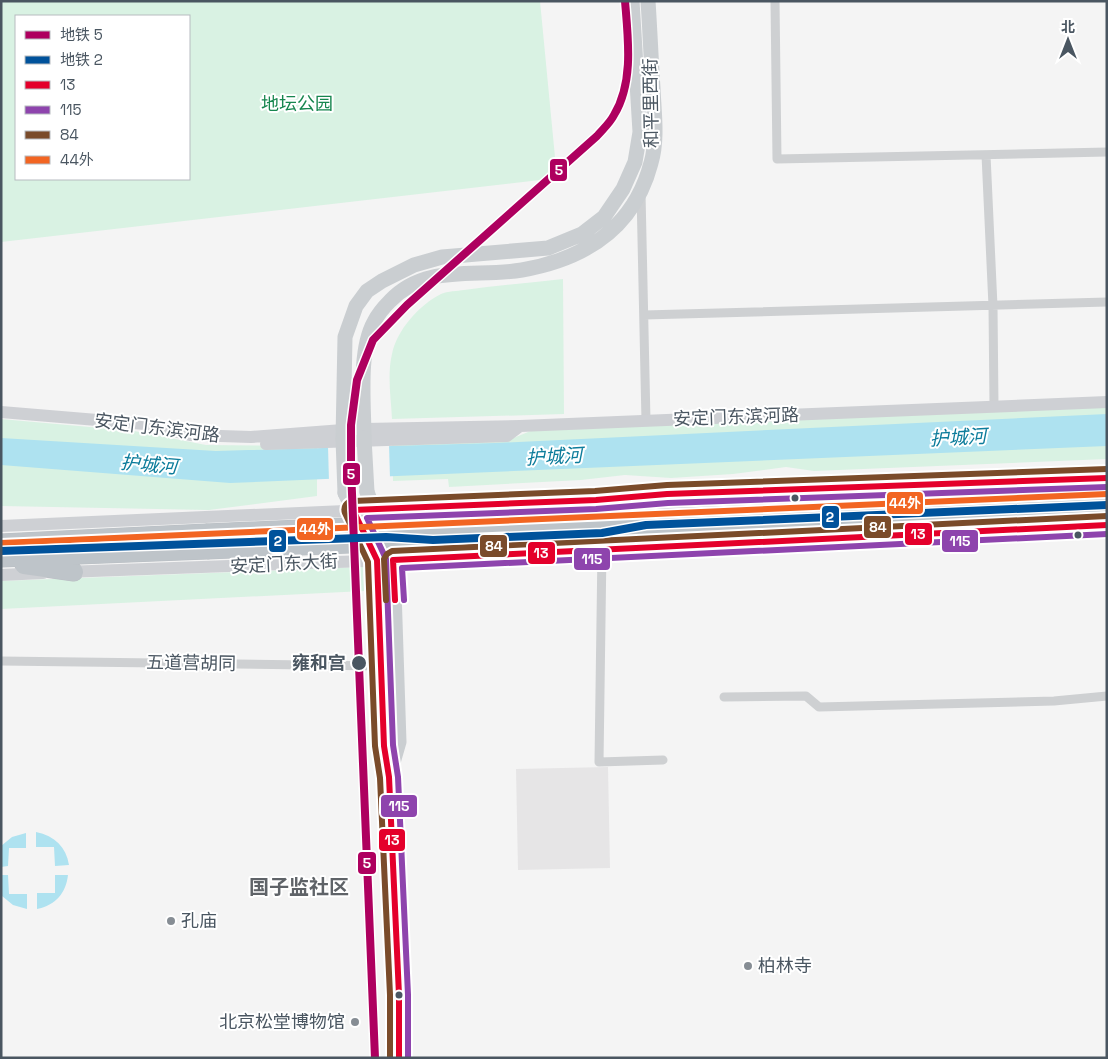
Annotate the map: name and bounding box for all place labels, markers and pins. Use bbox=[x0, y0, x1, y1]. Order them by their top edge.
unlabelled marker bbox=[790, 493, 800, 503]
unlabelled marker bbox=[1073, 530, 1083, 540]
place label: 雍和宫 bbox=[292, 651, 346, 674]
marker: 雍和宫 bbox=[350, 654, 368, 672]
place label: 孔庙 bbox=[181, 909, 217, 932]
marker: 孔庙 bbox=[165, 915, 177, 927]
place label: 柏林寺 bbox=[758, 954, 812, 977]
marker: 柏林寺 bbox=[742, 960, 754, 972]
unlabelled marker bbox=[394, 990, 404, 1000]
place label: 北京松堂博物馆 bbox=[219, 1010, 345, 1033]
marker: 北京松堂博物馆 bbox=[349, 1016, 361, 1028]

